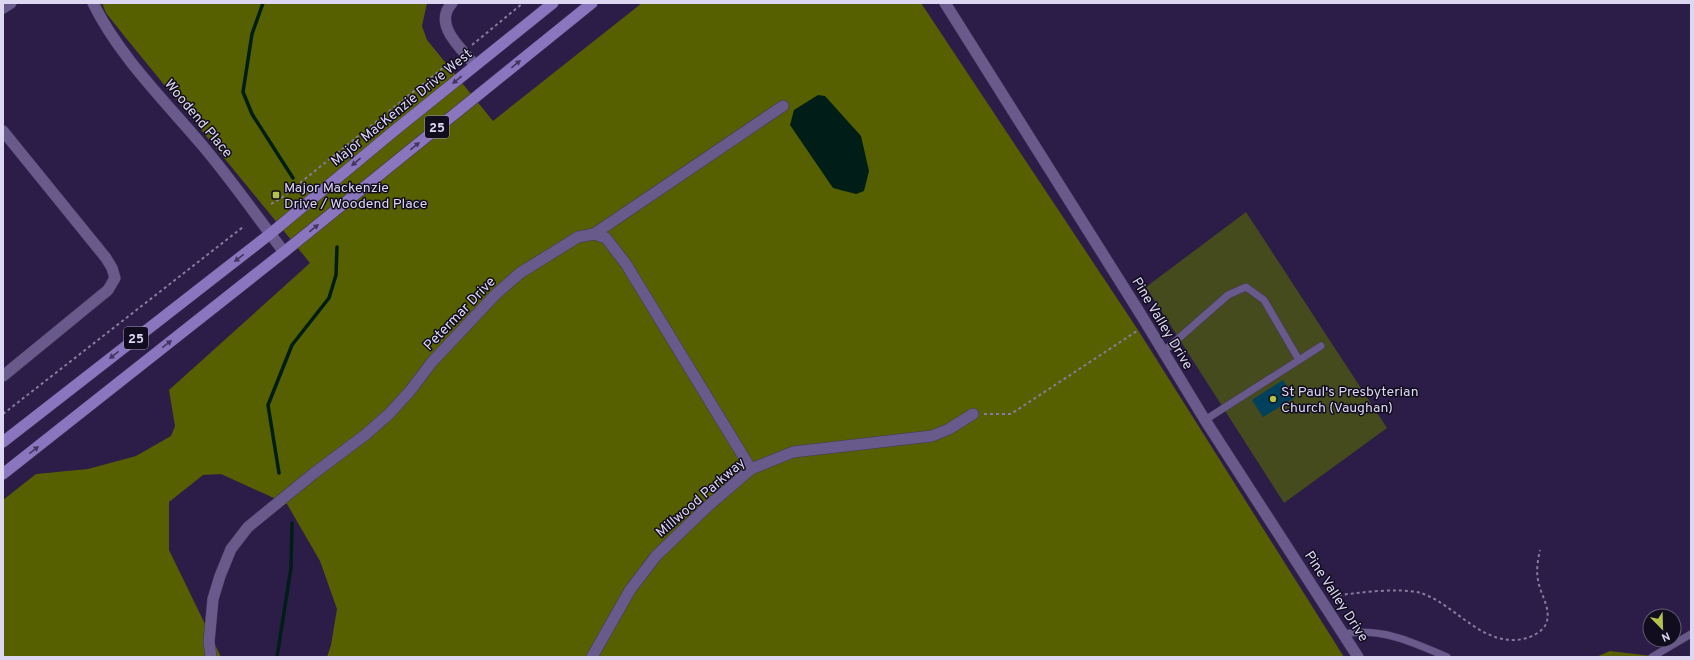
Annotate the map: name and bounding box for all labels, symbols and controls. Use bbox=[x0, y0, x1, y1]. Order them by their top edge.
street label: Major MacKenzie Drive West bbox=[328, 46, 476, 170]
one-way arrow bbox=[510, 60, 521, 68]
one-way arrow bbox=[452, 75, 463, 84]
street label: Woodend Place bbox=[160, 76, 236, 162]
road number: 25 bbox=[425, 116, 449, 138]
one-way arrow bbox=[409, 141, 420, 150]
one-way arrow bbox=[351, 157, 362, 166]
place label: Major Mackenzie Drive / Woodend Place bbox=[284, 180, 427, 213]
marker: Major Mackenzie Drive / Woodend Place bbox=[271, 190, 281, 200]
one-way arrow bbox=[308, 223, 319, 232]
one-way arrow bbox=[233, 253, 244, 262]
street label: Petermar Drive bbox=[421, 274, 499, 354]
street label: Pine Valley Drive bbox=[1127, 275, 1196, 373]
road number: 25 bbox=[124, 327, 148, 349]
one-way arrow bbox=[162, 340, 173, 348]
one-way arrow bbox=[109, 351, 120, 359]
place label: St Paul's Presbyterian Church (Vaughan) bbox=[1281, 384, 1419, 417]
marker: St Paul's Presbyterian Church (Vaughan) bbox=[1268, 394, 1278, 404]
one-way arrow bbox=[28, 445, 39, 454]
street label: Millwood Parkway bbox=[653, 455, 749, 541]
street label: Pine Valley Drive bbox=[1300, 548, 1371, 645]
north arrow bbox=[1642, 608, 1682, 648]
text: N bbox=[1659, 628, 1672, 644]

